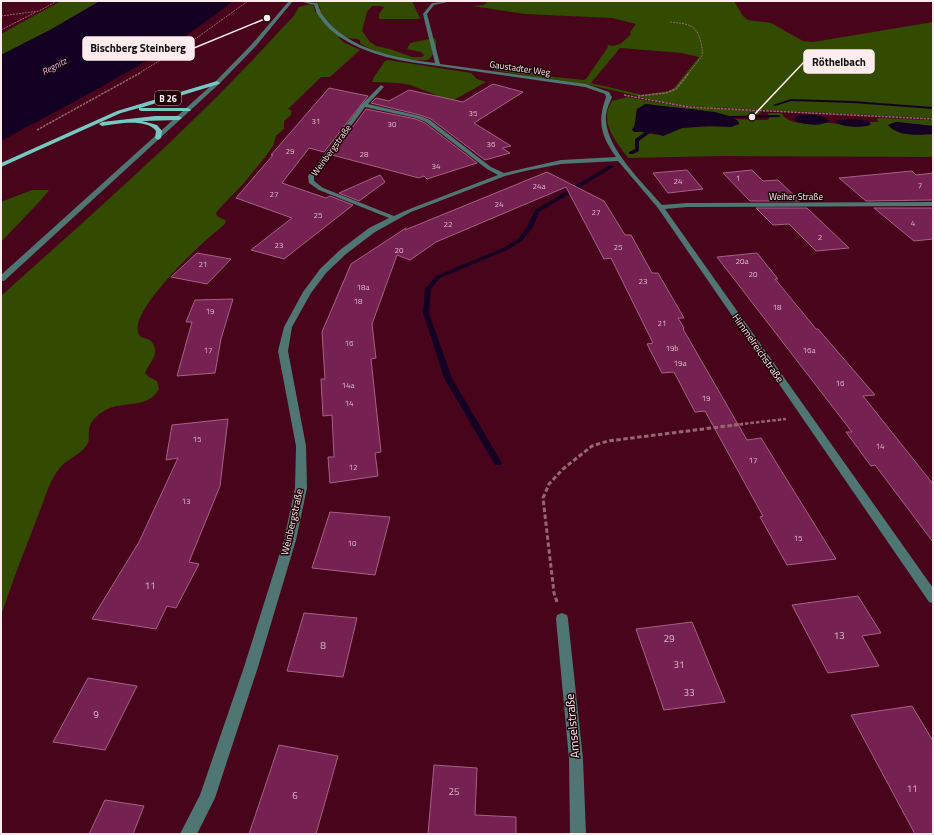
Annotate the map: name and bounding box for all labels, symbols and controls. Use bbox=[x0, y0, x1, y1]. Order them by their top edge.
callout: Bischberg Steinberg bbox=[83, 37, 194, 60]
text: Bischberg Steinberg bbox=[90, 40, 186, 56]
callout: Röthelbach bbox=[804, 50, 874, 73]
water label: Regnitz bbox=[39, 53, 70, 78]
text: Röthelbach bbox=[812, 54, 866, 70]
street label: Gaustadter Weg bbox=[489, 57, 552, 79]
road number: B 26 bbox=[155, 91, 181, 105]
house number: 35 bbox=[469, 107, 478, 119]
house number: 31 bbox=[312, 115, 320, 127]
house number: 30 bbox=[388, 118, 397, 130]
street label: Weinbergstraße bbox=[308, 121, 354, 178]
house number: 36 bbox=[487, 138, 496, 150]
house number: 29 bbox=[286, 145, 295, 157]
house number: 28 bbox=[360, 148, 369, 160]
house number: 34 bbox=[432, 160, 441, 172]
house number: 1 bbox=[736, 172, 740, 184]
house number: 24 bbox=[674, 175, 683, 187]
house number: 7 bbox=[918, 179, 922, 191]
house number: 24a bbox=[533, 180, 545, 192]
house number: 27 bbox=[270, 188, 278, 200]
street label: Weiher Straße bbox=[769, 190, 823, 203]
house number: 24 bbox=[495, 198, 504, 210]
house number: 27 bbox=[592, 206, 600, 218]
house number: 25 bbox=[314, 209, 323, 221]
house number: 4 bbox=[911, 217, 916, 229]
house number: 22 bbox=[444, 218, 452, 230]
house number: 2 bbox=[818, 231, 822, 243]
house number: 23 bbox=[275, 239, 283, 251]
house number: 25 bbox=[614, 241, 623, 253]
house number: 20 bbox=[395, 244, 404, 256]
house number: 20a bbox=[736, 255, 748, 267]
house number: 21 bbox=[199, 258, 207, 270]
house number: 20 bbox=[749, 268, 758, 280]
house number: 23 bbox=[639, 275, 647, 287]
house number: 18a bbox=[357, 281, 369, 293]
house number: 18 bbox=[354, 295, 363, 307]
house number: 18 bbox=[773, 301, 782, 313]
house number: 19 bbox=[206, 305, 215, 317]
street label: Himmelreichstraße bbox=[729, 311, 787, 385]
house number: 21 bbox=[658, 317, 666, 329]
house number: 16 bbox=[345, 337, 354, 349]
house number: 19b bbox=[665, 342, 679, 354]
house number: 17 bbox=[204, 344, 212, 356]
house number: 16a bbox=[803, 344, 815, 356]
house number: 19a bbox=[674, 357, 686, 369]
house number: 16 bbox=[836, 377, 845, 389]
house number: 14a bbox=[342, 379, 354, 391]
house number: 19 bbox=[702, 392, 711, 404]
house number: 14 bbox=[345, 397, 354, 409]
house number: 15 bbox=[193, 433, 202, 445]
house number: 14 bbox=[876, 440, 885, 452]
house number: 17 bbox=[749, 454, 757, 466]
house number: 12 bbox=[349, 461, 357, 473]
street label: Weinbergstraße bbox=[277, 487, 307, 557]
house number: 13 bbox=[182, 495, 190, 507]
house number: 15 bbox=[794, 532, 803, 544]
house number: 10 bbox=[348, 537, 357, 549]
house number: 11 bbox=[144, 578, 156, 593]
house number: 13 bbox=[833, 628, 845, 643]
house number: 29 bbox=[663, 631, 675, 646]
house number: 8 bbox=[320, 638, 326, 653]
house number: 31 bbox=[673, 657, 685, 672]
house number: 33 bbox=[683, 685, 695, 700]
street label: Amselstraße bbox=[560, 693, 584, 759]
house number: 9 bbox=[93, 707, 99, 722]
house number: 11 bbox=[906, 781, 918, 796]
house number: 25 bbox=[448, 784, 460, 799]
house number: 6 bbox=[292, 788, 298, 803]

